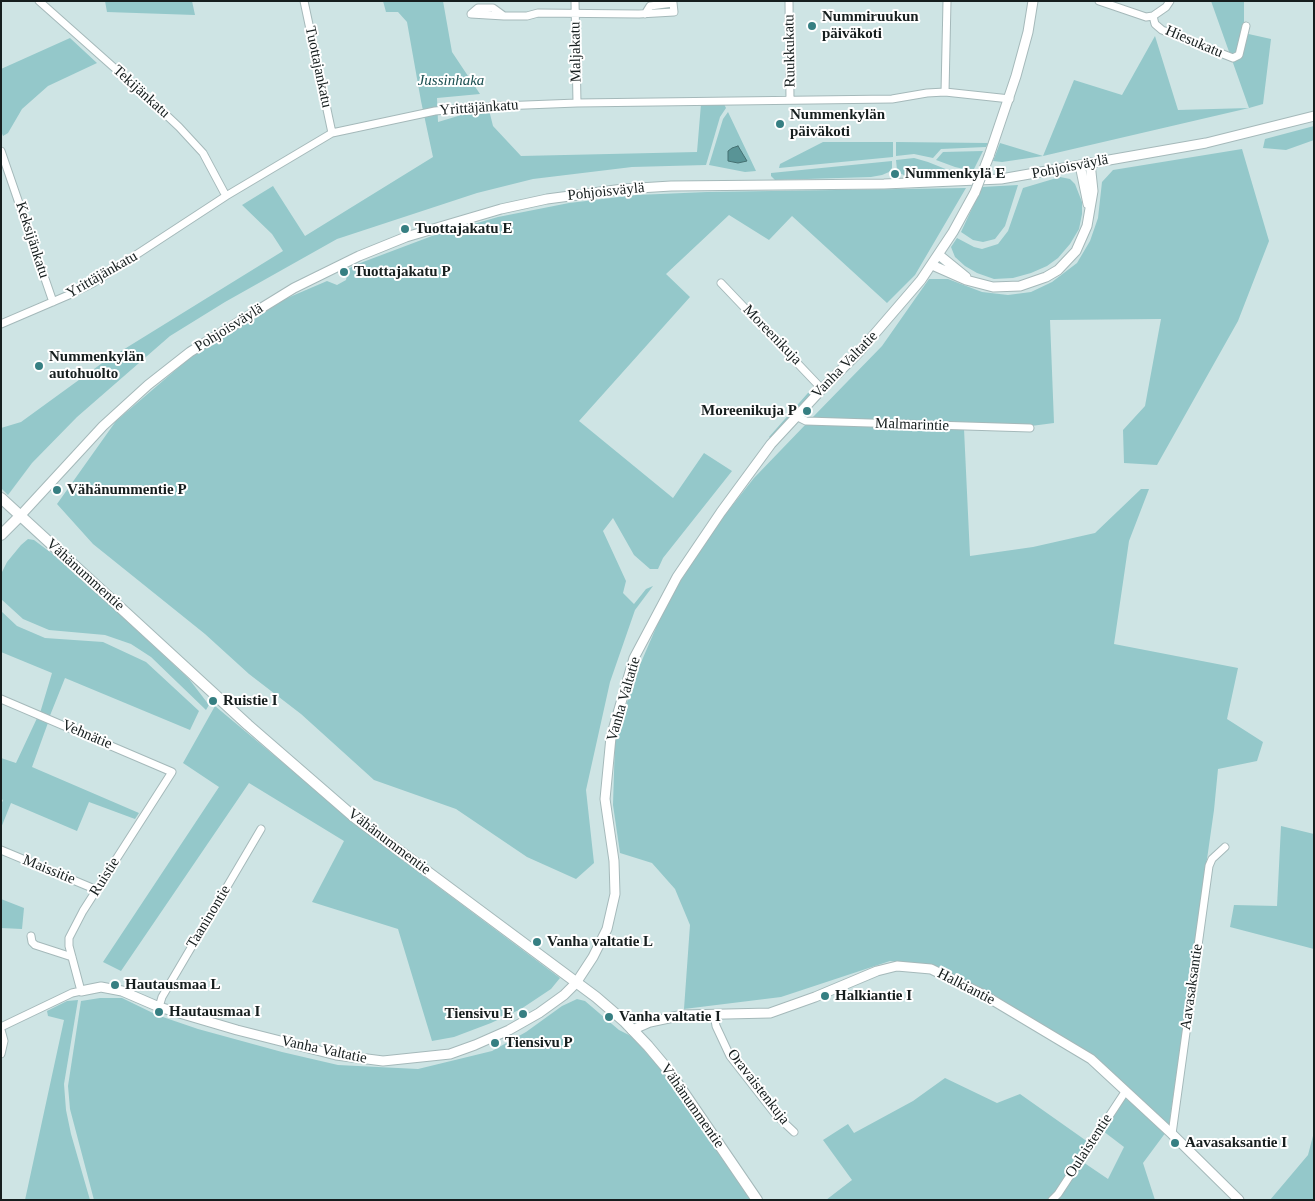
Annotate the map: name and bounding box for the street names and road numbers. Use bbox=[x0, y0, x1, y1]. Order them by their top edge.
street label: Ruukkukatu bbox=[780, 14, 800, 88]
street label: Maljakatu bbox=[566, 21, 586, 83]
street label: Hiesukatu bbox=[1162, 22, 1226, 62]
street label: Tuottajankatu bbox=[301, 25, 335, 109]
street label: Tekijänkatu bbox=[109, 62, 173, 122]
street label: Yrittäjänkatu bbox=[439, 96, 519, 120]
street label: Pohjoisväylä bbox=[1030, 151, 1110, 183]
street label: Pohjoisväylä bbox=[567, 179, 645, 205]
street label: Keksijänkatu bbox=[11, 200, 53, 280]
street label: Yrittäjänkatu bbox=[63, 247, 141, 303]
street label: Pohjoisväylä bbox=[191, 300, 267, 356]
street label: Moreenikuja bbox=[739, 301, 805, 369]
street label: Vanha Valtatie bbox=[808, 327, 882, 403]
street label: Malmarintie bbox=[875, 415, 949, 435]
street label: Vähänummentie bbox=[42, 535, 128, 615]
street label: Vanha Valtatie bbox=[603, 655, 645, 743]
street label: Vehnätie bbox=[59, 716, 115, 754]
street label: Vähänummentie bbox=[344, 805, 434, 879]
street label: Maissitie bbox=[20, 851, 78, 889]
street label: Ruistie bbox=[86, 854, 124, 900]
street label: Taaninontie bbox=[183, 882, 235, 952]
street label: Aavasaksantie bbox=[1177, 943, 1207, 1031]
street label: Halkiantie bbox=[934, 965, 998, 1009]
street label: Vanha Valtatie bbox=[280, 1032, 368, 1068]
street label: Oravaistenkuja bbox=[723, 1046, 793, 1128]
street label: Vähänummentie bbox=[656, 1060, 728, 1152]
street label: Oulaistentie bbox=[1062, 1111, 1116, 1181]

